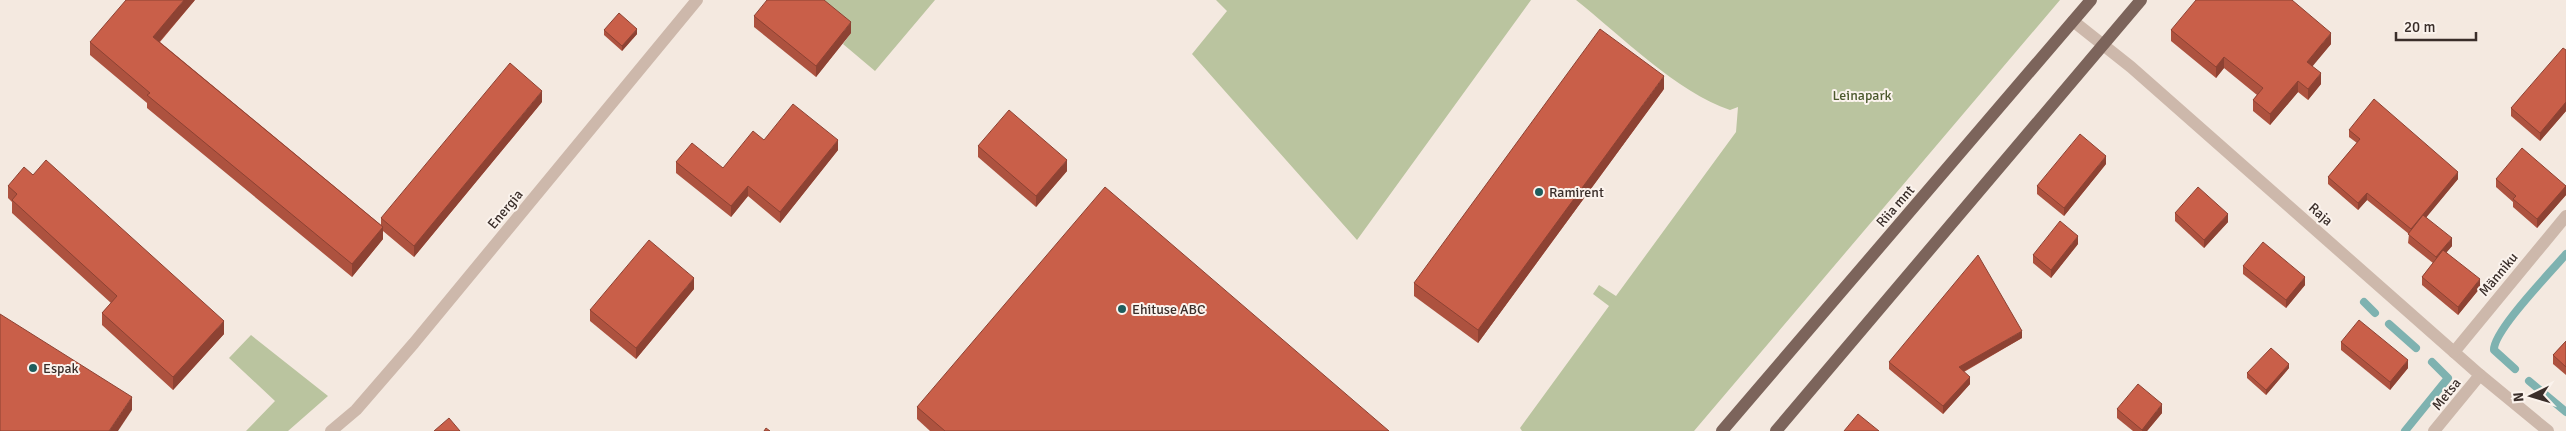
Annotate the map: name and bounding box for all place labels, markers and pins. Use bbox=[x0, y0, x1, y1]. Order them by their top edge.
place label: Ramirent bbox=[1549, 184, 1604, 201]
marker: Ramirent bbox=[1533, 186, 1545, 198]
place label: Ehituse ABC bbox=[1132, 301, 1205, 318]
marker: Ehituse ABC bbox=[1116, 303, 1128, 315]
place label: Espak bbox=[43, 360, 79, 377]
marker: Espak bbox=[27, 362, 39, 374]

